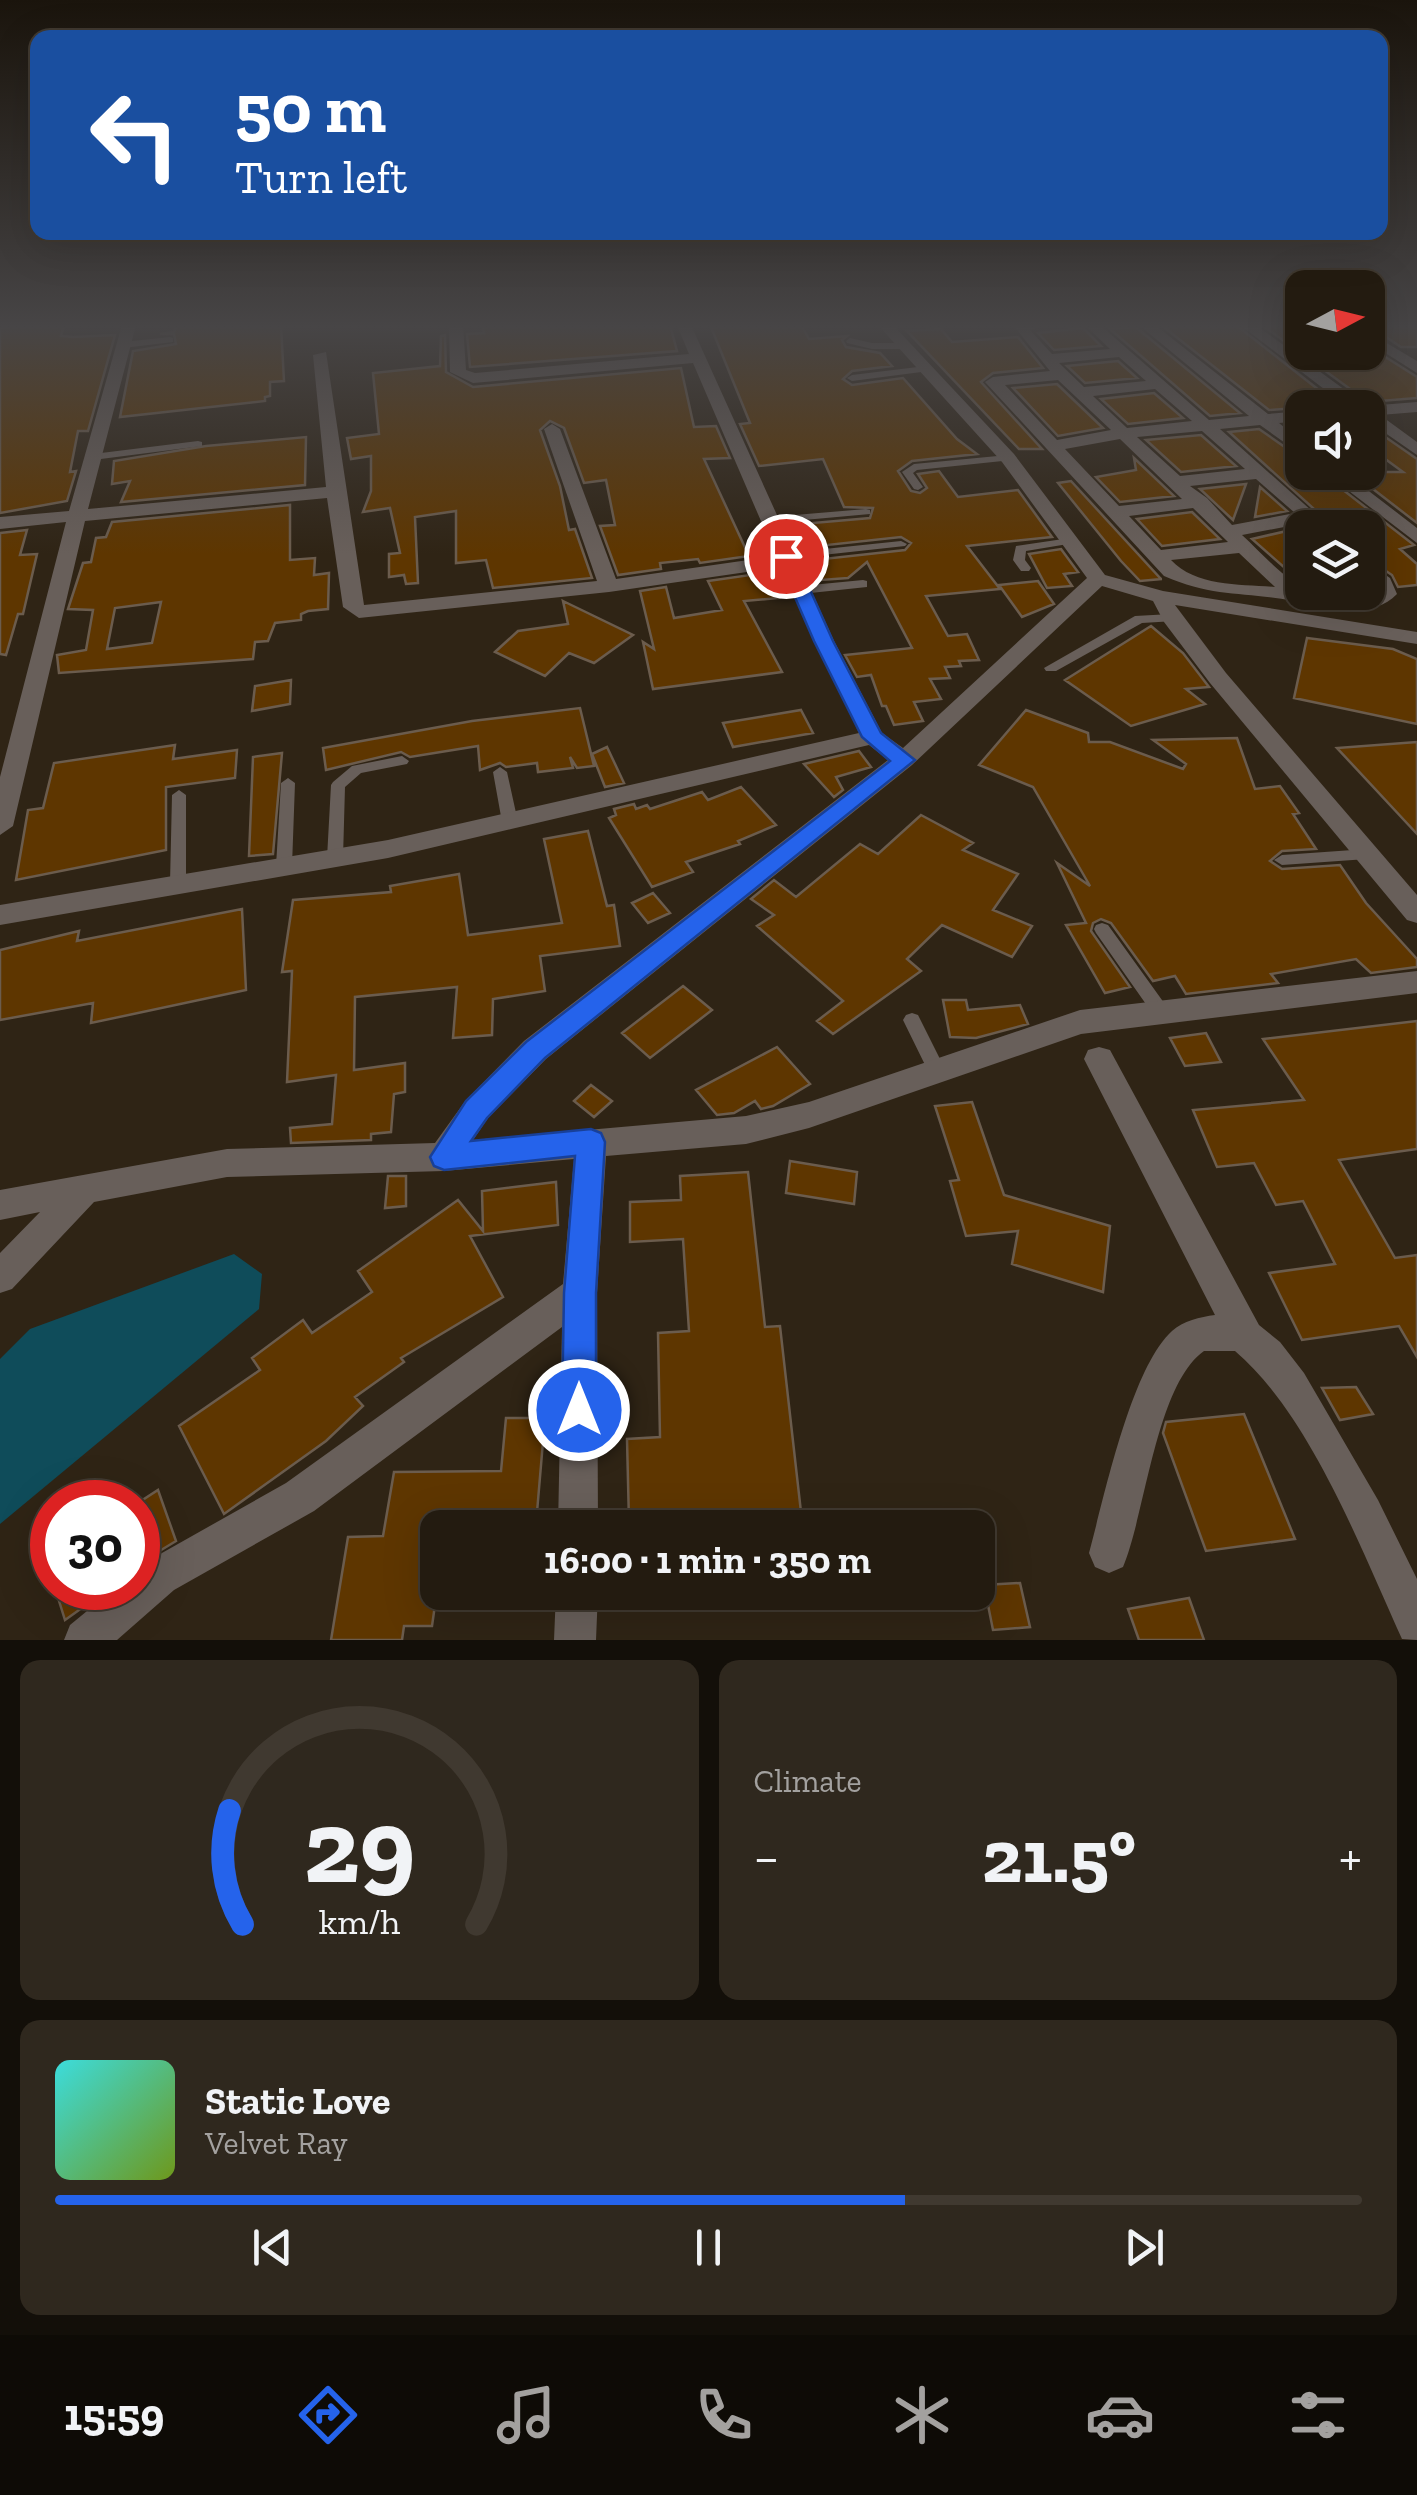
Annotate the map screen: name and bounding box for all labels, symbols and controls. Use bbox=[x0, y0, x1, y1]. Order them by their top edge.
text: 50 m bbox=[235, 66, 386, 150]
icon: left bbox=[70, 70, 200, 200]
text: Turn left bbox=[235, 151, 407, 205]
north arrow bbox=[1285, 270, 1385, 370]
map controls bbox=[1285, 270, 1385, 610]
button: sound bbox=[1285, 390, 1385, 490]
button: layers bbox=[1285, 510, 1385, 610]
pin bbox=[744, 514, 829, 599]
icon: arrive bbox=[759, 529, 814, 584]
position arrow bbox=[527, 1358, 631, 1462]
speed limit sign: 30 bbox=[30, 1480, 160, 1610]
text: 16:00 · 1 min · 350 m bbox=[544, 1537, 871, 1583]
text: Climate bbox=[754, 1762, 862, 1800]
text: 29 bbox=[303, 1784, 415, 1909]
text: 21.5° bbox=[982, 1811, 1136, 1901]
text: − bbox=[754, 1824, 779, 1890]
text: + bbox=[1339, 1824, 1362, 1890]
text: km/h bbox=[318, 1900, 400, 1943]
text: Static Love bbox=[205, 2078, 390, 2124]
text: Velvet Ray bbox=[205, 2124, 348, 2162]
icon: previous bbox=[245, 2220, 300, 2275]
icon: pause bbox=[681, 2220, 736, 2275]
icon: next bbox=[1117, 2220, 1172, 2275]
icon: directions bbox=[293, 2380, 363, 2450]
icon: music bbox=[491, 2380, 561, 2450]
icon: phone bbox=[689, 2380, 759, 2450]
icon: climate bbox=[887, 2380, 957, 2450]
icon: car bbox=[1085, 2380, 1155, 2450]
icon: filters bbox=[1283, 2380, 1353, 2450]
text: 15:59 bbox=[64, 2388, 164, 2442]

